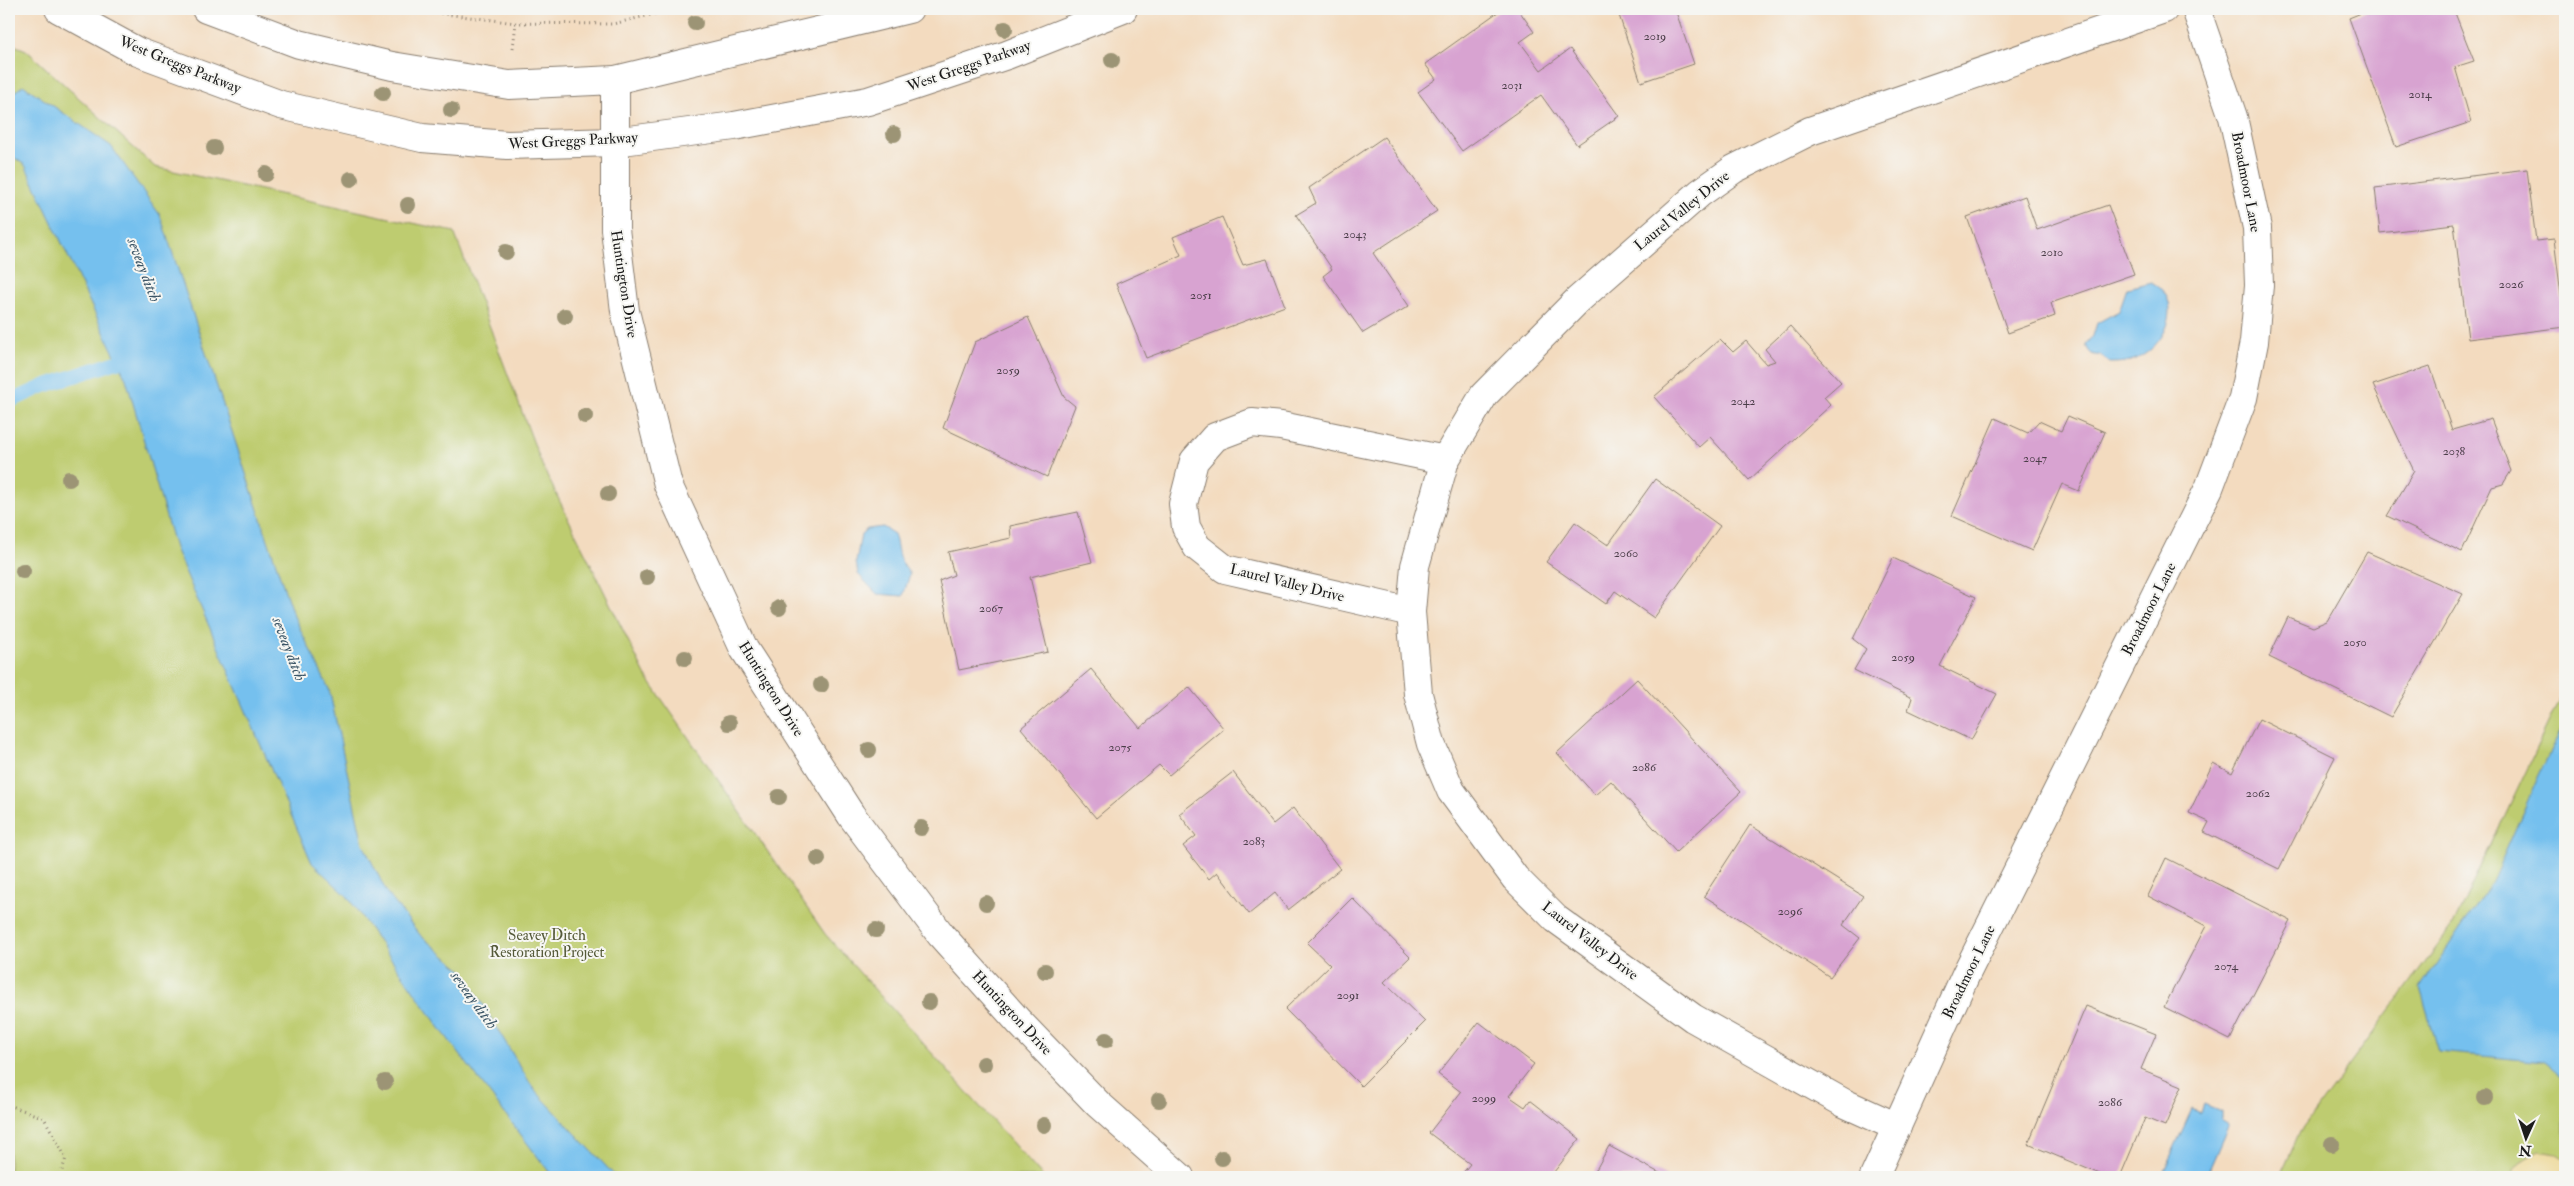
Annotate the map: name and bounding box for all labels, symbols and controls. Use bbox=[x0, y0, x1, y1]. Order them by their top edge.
house number: 2019 bbox=[1644, 29, 1666, 44]
street label: West Greggs Parkway bbox=[115, 31, 244, 98]
street label: West Greggs Parkway bbox=[904, 36, 1034, 96]
house number: 2031 bbox=[1501, 78, 1523, 93]
house number: 2014 bbox=[2409, 87, 2432, 102]
street label: West Greggs Parkway bbox=[507, 128, 639, 154]
street label: Broadmoor Lane bbox=[2227, 130, 2265, 234]
street label: Laurel Valley Drive bbox=[1631, 167, 1733, 255]
house number: 2043 bbox=[1343, 227, 1367, 242]
street label: Huntington Drive bbox=[606, 229, 642, 339]
water label: seveay ditch bbox=[122, 234, 165, 305]
house number: 2010 bbox=[2041, 245, 2063, 260]
house number: 2026 bbox=[2499, 277, 2524, 292]
house number: 2051 bbox=[1190, 288, 1212, 303]
house number: 2059 bbox=[996, 363, 1020, 378]
house number: 2042 bbox=[1731, 394, 1755, 409]
house number: 2038 bbox=[2443, 444, 2466, 459]
house number: 2047 bbox=[2023, 451, 2047, 466]
house number: 2060 bbox=[1614, 546, 1638, 561]
street label: Broadmoor Lane bbox=[2117, 559, 2181, 659]
street label: Laurel Valley Drive bbox=[1228, 560, 1346, 606]
house number: 2067 bbox=[979, 601, 1003, 616]
water label: seveay ditch bbox=[267, 613, 310, 684]
house number: 2050 bbox=[2343, 635, 2367, 650]
street label: Huntington Drive bbox=[734, 638, 808, 740]
house number: 2059 bbox=[1891, 650, 1915, 665]
house number: 2075 bbox=[1108, 740, 1132, 755]
house number: 2086 bbox=[1632, 760, 1657, 775]
house number: 2062 bbox=[2246, 786, 2270, 801]
house number: 2083 bbox=[1243, 834, 1265, 849]
street label: Laurel Valley Drive bbox=[1538, 897, 1642, 985]
house number: 2096 bbox=[1778, 904, 1803, 919]
street label: Broadmoor Lane bbox=[1938, 922, 2000, 1022]
park label: Seavey Ditch Restoration Project bbox=[490, 926, 605, 962]
house number: 2074 bbox=[2214, 959, 2238, 974]
water label: seveay ditch bbox=[446, 966, 502, 1033]
street label: Huntington Drive bbox=[968, 967, 1056, 1059]
house number: 2091 bbox=[1337, 988, 1359, 1003]
house number: 2099 bbox=[1472, 1091, 1496, 1106]
house number: 2086 bbox=[2098, 1095, 2123, 1110]
north arrow bbox=[2502, 1114, 2552, 1164]
text: N bbox=[2518, 1142, 2533, 1159]

